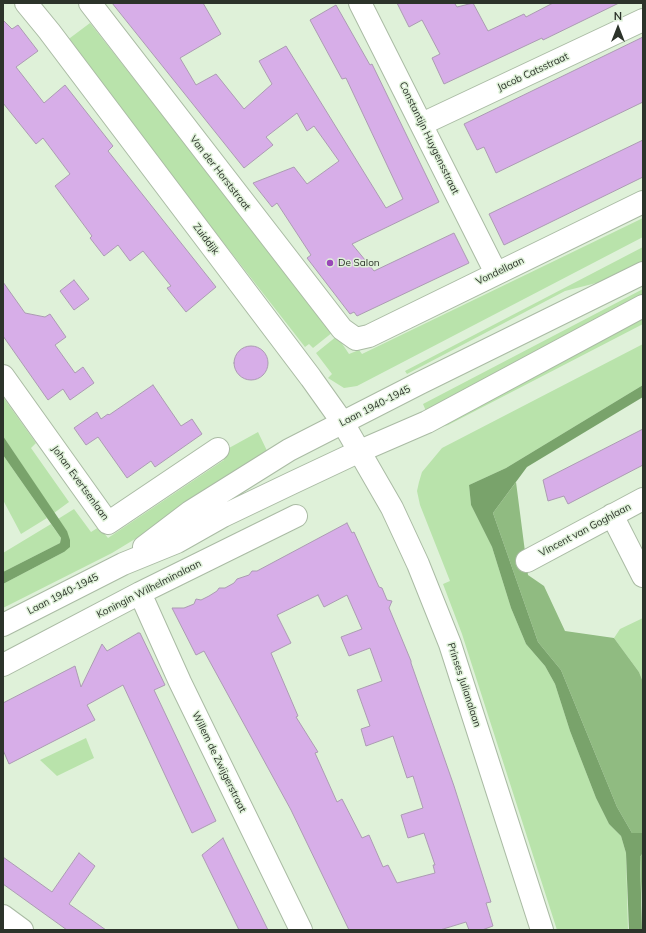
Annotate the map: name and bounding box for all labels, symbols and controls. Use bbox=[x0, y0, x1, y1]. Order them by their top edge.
north arrow bbox=[598, 8, 638, 48]
text: N bbox=[614, 9, 622, 23]
street label: Jacob Catsstraat bbox=[496, 50, 570, 94]
street label: Constantijn Huygensstraat bbox=[397, 80, 461, 196]
street label: Van der Horststraat bbox=[187, 133, 253, 213]
street label: Zuiddijk bbox=[190, 221, 222, 257]
street label: Vondellaan bbox=[474, 254, 526, 288]
place label: De Salon bbox=[338, 257, 380, 269]
marker: De Salon bbox=[325, 258, 335, 268]
street label: Laan 1940-1945 bbox=[337, 383, 413, 429]
street label: Johan Evertsenlaan bbox=[49, 443, 111, 523]
street label: Vincent van Goghlaan bbox=[537, 501, 633, 559]
street label: Koningin Wilhelminalaan bbox=[95, 557, 203, 621]
street label: Laan 1940-1945 bbox=[25, 571, 101, 617]
street label: Prinses Julianalaan bbox=[445, 641, 483, 729]
street label: Willem de Zwijgerstraat bbox=[189, 710, 249, 814]

